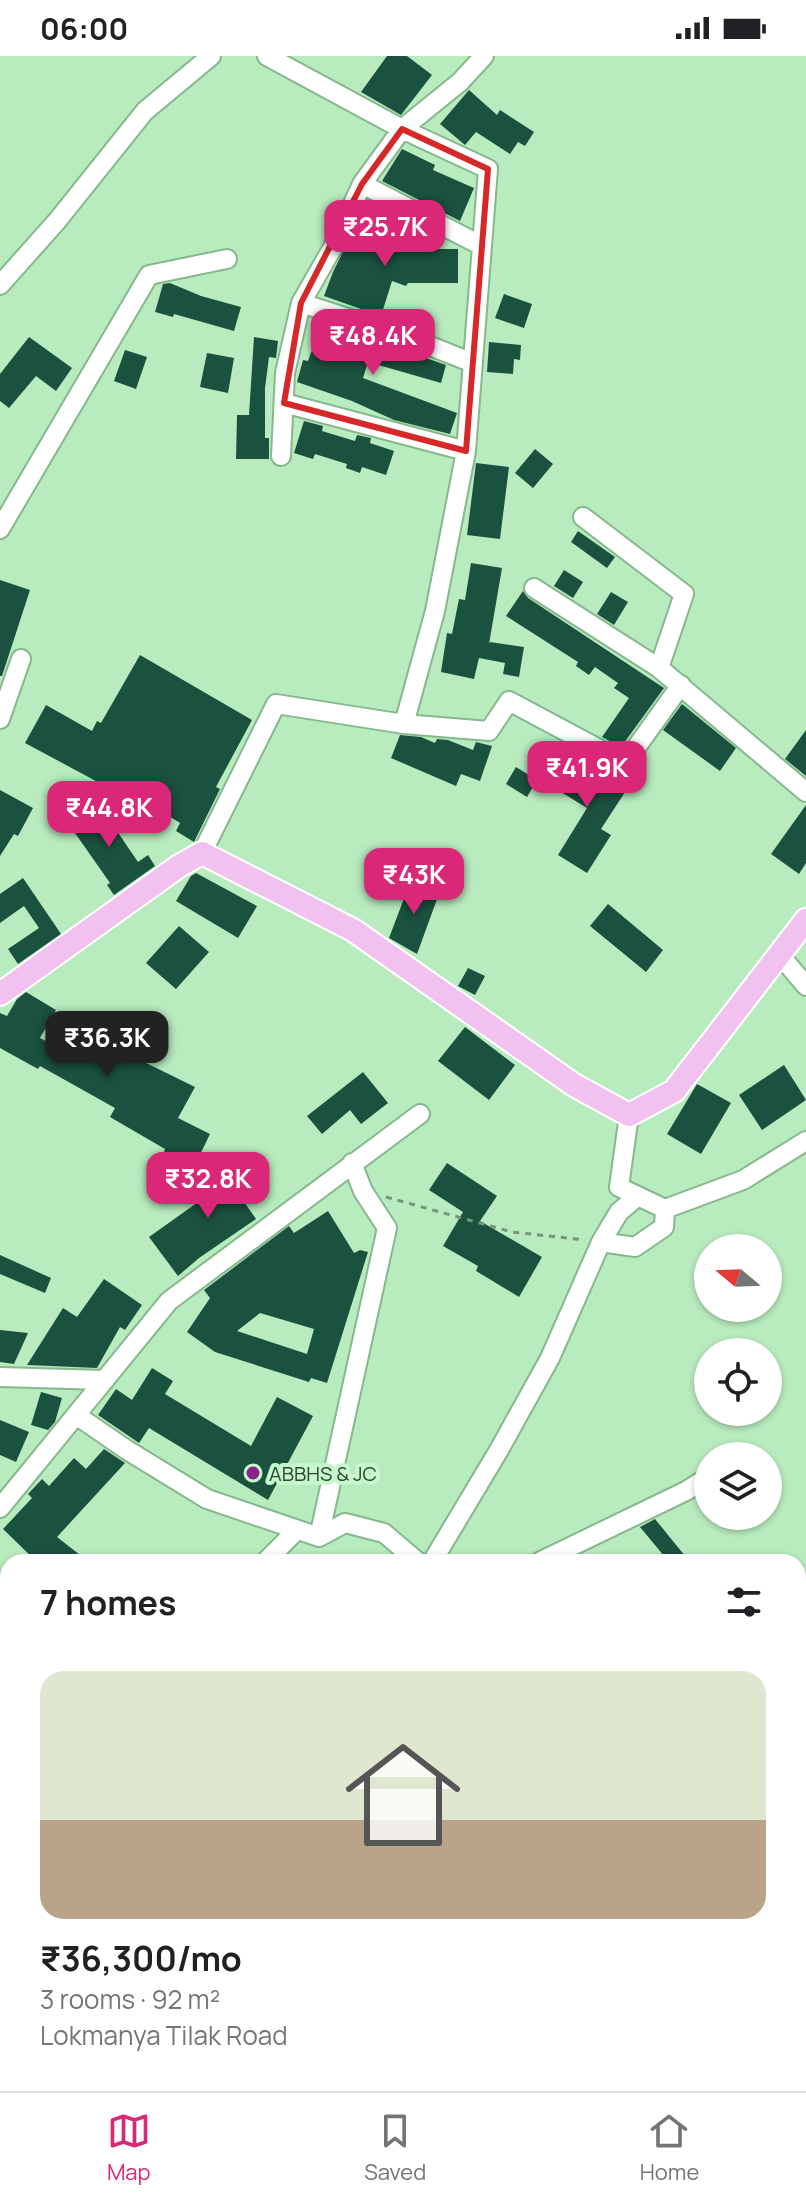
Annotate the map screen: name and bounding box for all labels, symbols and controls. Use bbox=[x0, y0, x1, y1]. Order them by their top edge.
text: 06:00 bbox=[40, 8, 128, 49]
pin: ₹25.7K bbox=[320, 200, 450, 268]
text: ₹25.7K bbox=[342, 208, 428, 244]
pin: ₹48.4K bbox=[308, 309, 438, 377]
text: ₹48.4K bbox=[329, 317, 417, 353]
pin: ₹41.9K bbox=[522, 741, 652, 809]
text: ₹41.9K bbox=[545, 749, 629, 785]
pin: ₹44.8K bbox=[44, 781, 174, 849]
text: ₹44.8K bbox=[65, 789, 153, 825]
pin: ₹43K bbox=[367, 848, 461, 916]
text: ₹43K bbox=[382, 856, 446, 892]
pin: ₹36.3K bbox=[42, 1011, 172, 1079]
text: ₹36.3K bbox=[63, 1019, 151, 1055]
pin: ₹32.8K bbox=[143, 1152, 273, 1220]
text: ₹32.8K bbox=[164, 1160, 252, 1196]
north arrow bbox=[694, 1234, 782, 1322]
map controls bbox=[694, 1234, 782, 1530]
button: locate bbox=[694, 1338, 782, 1426]
button: layers bbox=[694, 1442, 782, 1530]
place label: ABBHS & JC bbox=[269, 1460, 377, 1487]
marker: ABBHS & JC bbox=[244, 1464, 262, 1482]
text: 7 homes bbox=[40, 1579, 176, 1625]
icon: filters bbox=[722, 1580, 766, 1624]
icon: home bbox=[331, 1723, 475, 1867]
text: ₹36,300/mo bbox=[40, 1935, 242, 1981]
text: 3 rooms · 92 m² bbox=[40, 1981, 220, 2017]
text: Lokmanya Tilak Road bbox=[40, 2017, 288, 2053]
tab: Map bbox=[107, 2109, 151, 2187]
tab: Saved bbox=[364, 2109, 426, 2187]
tab: Home bbox=[640, 2109, 699, 2187]

